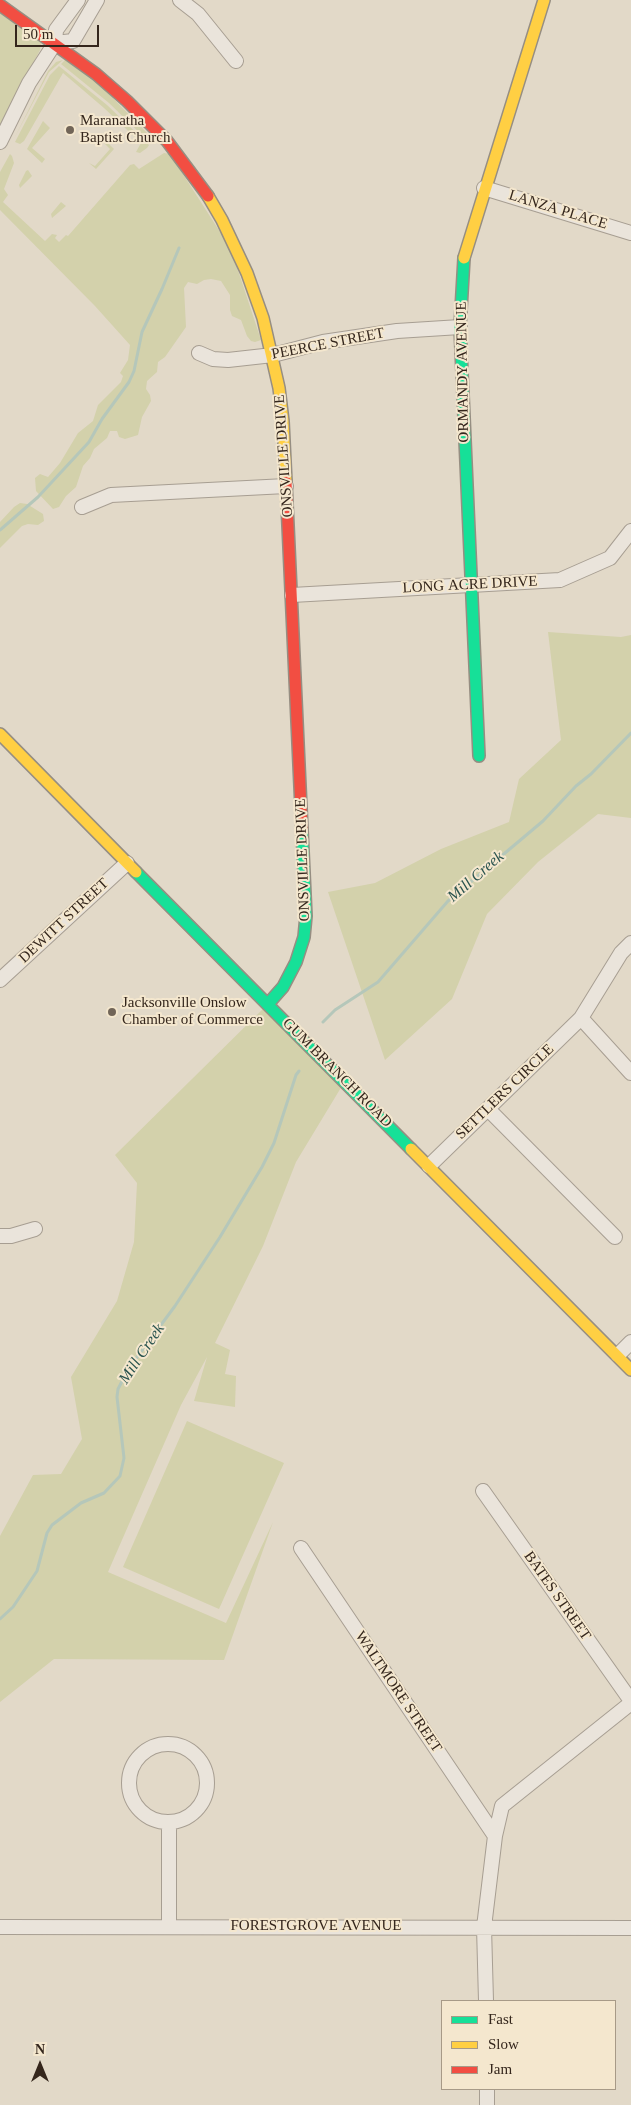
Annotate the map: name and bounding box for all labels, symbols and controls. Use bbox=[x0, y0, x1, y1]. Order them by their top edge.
scale bar bbox=[18, 15, 101, 47]
text: 50 m bbox=[23, 26, 53, 42]
place label: Maranatha Baptist Church bbox=[80, 112, 170, 147]
marker: Maranatha Baptist Church bbox=[64, 124, 76, 136]
street label: LANZA PLACE bbox=[507, 186, 609, 234]
street label: ORMANDY AVENUE bbox=[453, 301, 473, 443]
street label: PEERCE STREET bbox=[270, 324, 386, 364]
street label: ONSVILLE DRIVE bbox=[271, 394, 297, 518]
street label: LONG ACRE DRIVE bbox=[402, 572, 538, 598]
street label: ONSVILLE DRIVE bbox=[292, 798, 314, 922]
water label: Mill Creek bbox=[444, 847, 508, 907]
street label: DEWITT STREET bbox=[15, 875, 113, 967]
place label: Jacksonville Onslow Chamber of Commerce bbox=[122, 994, 263, 1029]
marker: Jacksonville Onslow Chamber of Commerce bbox=[106, 1006, 118, 1018]
street label: GUM BRANCH ROAD bbox=[278, 1014, 396, 1132]
street label: SETTLERS CIRCLE bbox=[452, 1041, 558, 1143]
water label: Mill Creek bbox=[115, 1320, 169, 1388]
street label: BATES STREET bbox=[520, 1548, 594, 1644]
street label: WALTMORE STREET bbox=[351, 1628, 445, 1756]
street label: FORESTGROVE AVENUE bbox=[231, 1917, 401, 1935]
legend bbox=[441, 2000, 616, 2090]
text: Fast bbox=[488, 2011, 513, 2027]
text: Slow bbox=[488, 2036, 519, 2052]
north arrow bbox=[15, 2040, 65, 2090]
text: N bbox=[35, 2042, 45, 2057]
text: Jam bbox=[488, 2061, 512, 2077]

